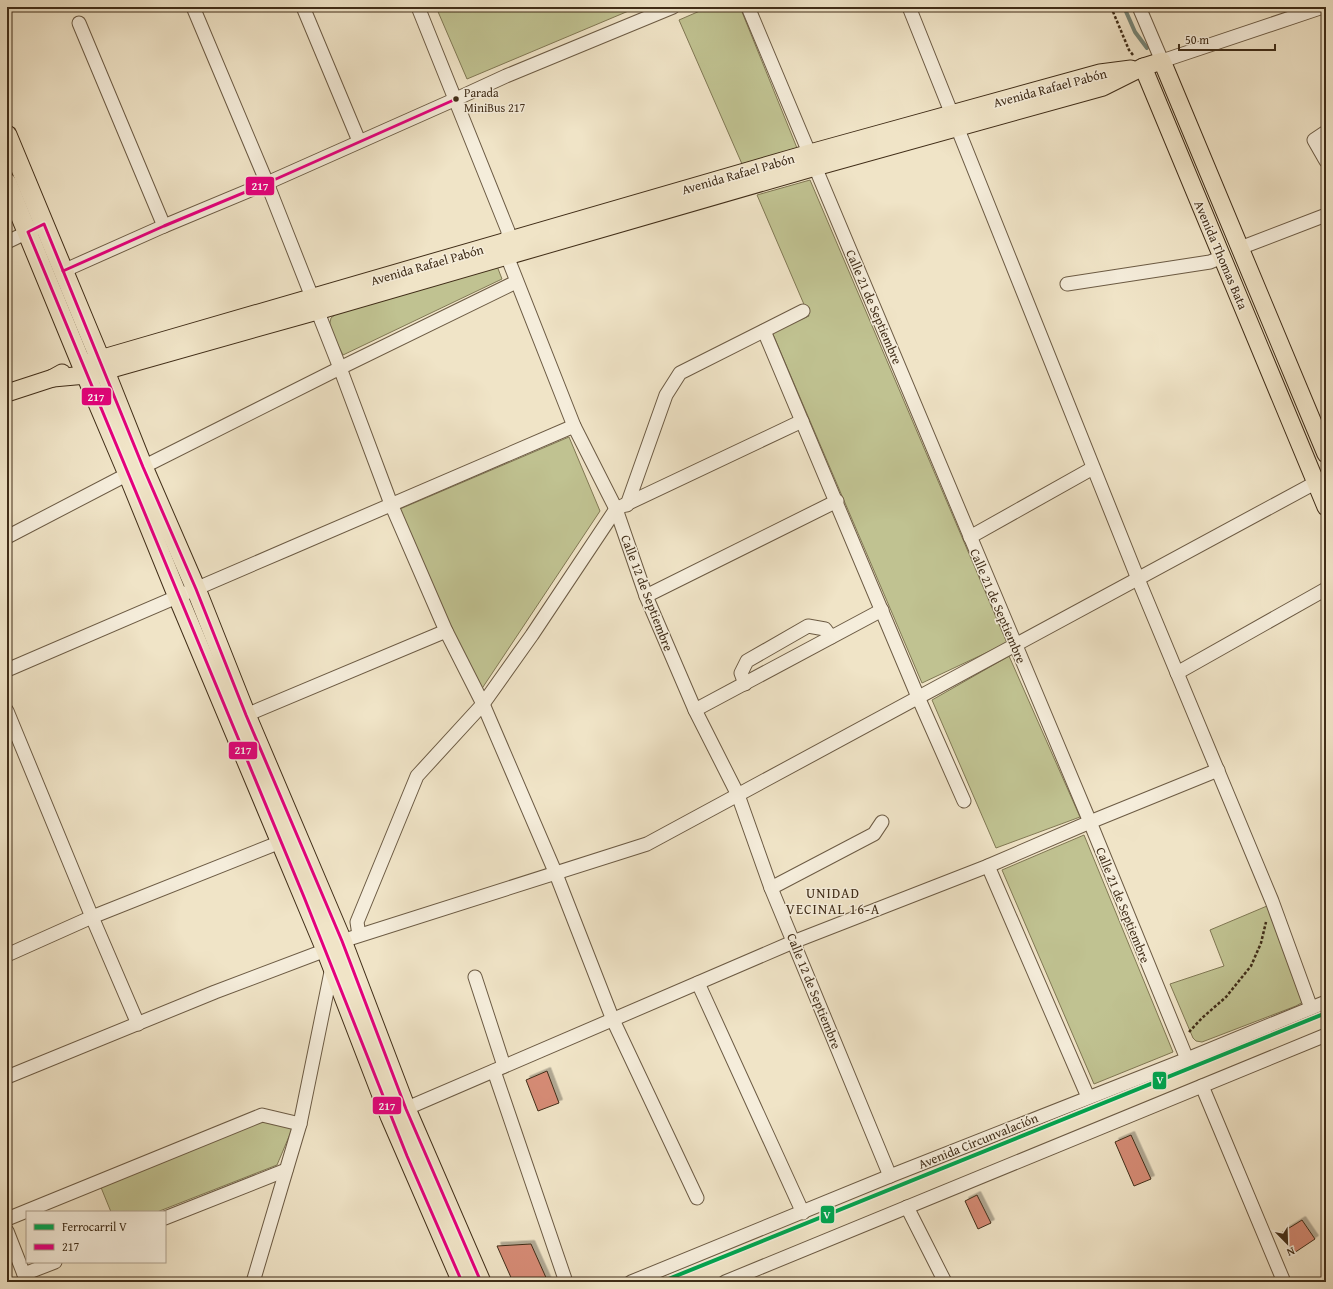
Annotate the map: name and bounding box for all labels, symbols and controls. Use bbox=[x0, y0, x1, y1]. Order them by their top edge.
scale bar bbox=[1179, 26, 1275, 52]
text: 50 m bbox=[1185, 31, 1209, 48]
street label: Avenida Rafael Pabón bbox=[991, 64, 1110, 112]
place label: Parada MiniBus 217 bbox=[464, 84, 526, 116]
marker: Parada MiniBus 217 bbox=[451, 94, 461, 104]
street label: Avenida Rafael Pabón bbox=[679, 149, 797, 199]
line badge: 217 bbox=[245, 176, 275, 196]
text: 217 bbox=[251, 178, 269, 194]
street label: Avenida Thomas Bata bbox=[1189, 198, 1253, 313]
street label: Avenida Rafael Pabón bbox=[368, 240, 486, 290]
street label: Calle 21 de Septiembre bbox=[841, 247, 907, 367]
line badge: 217 bbox=[81, 387, 112, 406]
text: 217 bbox=[87, 389, 105, 405]
street label: Calle 12 de Septiembre bbox=[616, 532, 678, 654]
street label: Calle 21 de Septiembre bbox=[965, 546, 1031, 666]
line badge: 217 bbox=[228, 741, 258, 760]
text: 217 bbox=[234, 742, 252, 758]
street label: Calle 21 de Septiembre bbox=[1091, 844, 1155, 966]
district label: UNIDAD VECINAL 16-A bbox=[786, 883, 880, 919]
street label: Calle 12 de Septiembre bbox=[782, 930, 846, 1052]
line badge: V bbox=[1152, 1071, 1167, 1090]
text: V bbox=[1156, 1072, 1164, 1088]
line badge: 217 bbox=[372, 1096, 402, 1115]
text: 217 bbox=[378, 1098, 396, 1114]
street label: Avenida Circunvalación bbox=[915, 1108, 1041, 1174]
line badge: V bbox=[820, 1205, 835, 1224]
text: V bbox=[823, 1207, 831, 1223]
legend bbox=[26, 1211, 166, 1263]
text: Ferrocarril V bbox=[62, 1218, 127, 1235]
north arrow bbox=[1267, 1223, 1307, 1263]
text: 217 bbox=[62, 1238, 80, 1255]
text: N bbox=[1284, 1243, 1297, 1261]

